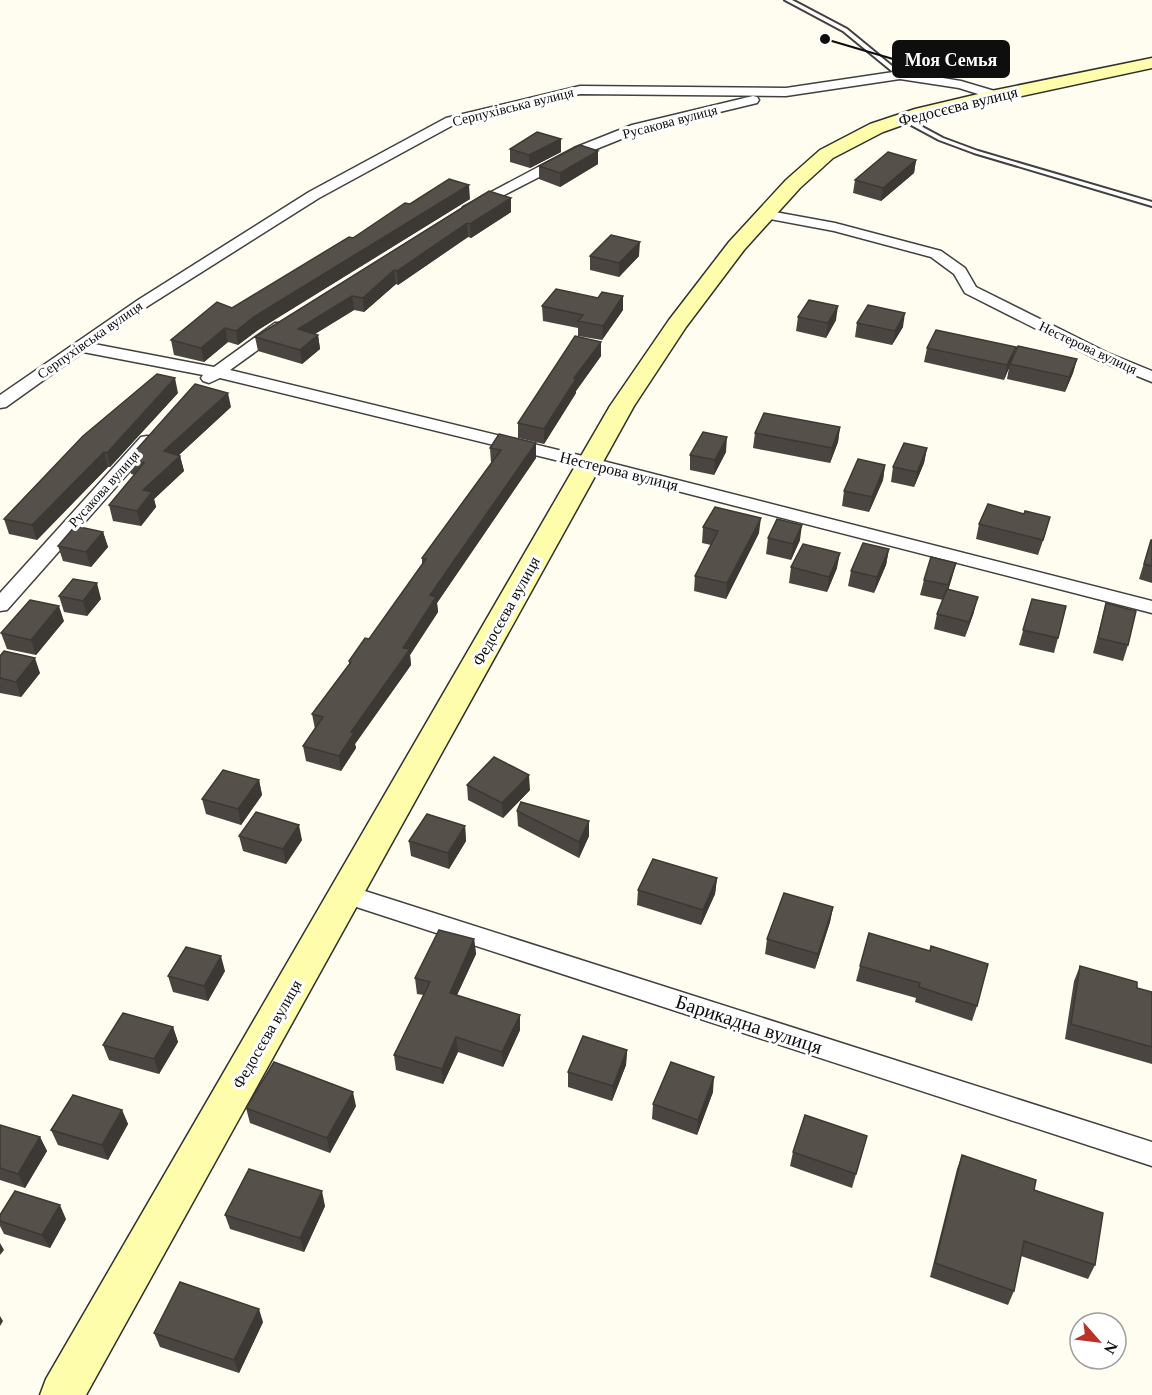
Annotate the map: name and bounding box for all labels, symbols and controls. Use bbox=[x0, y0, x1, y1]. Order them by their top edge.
callout: Моя Семья bbox=[893, 41, 1009, 77]
text: Моя Семья bbox=[905, 50, 997, 70]
street label: Федосєєва вулиця bbox=[897, 83, 1020, 130]
street label: Серпухівська вулиця bbox=[451, 85, 576, 129]
street label: Русакова вулиця bbox=[621, 102, 720, 142]
street label: Серпухівська вулиця bbox=[35, 298, 146, 382]
street label: Нестерова вулиця bbox=[1037, 319, 1140, 377]
street label: Русакова вулиця bbox=[66, 447, 143, 530]
street label: Нестерова вулиця bbox=[558, 448, 681, 495]
street label: Федосєєва вулиця bbox=[469, 553, 544, 669]
street label: Федосєєва вулиця bbox=[229, 976, 306, 1092]
street label: Барикадна вулиця bbox=[673, 990, 825, 1059]
north arrow bbox=[1068, 1311, 1128, 1371]
text: N bbox=[1100, 1339, 1121, 1357]

